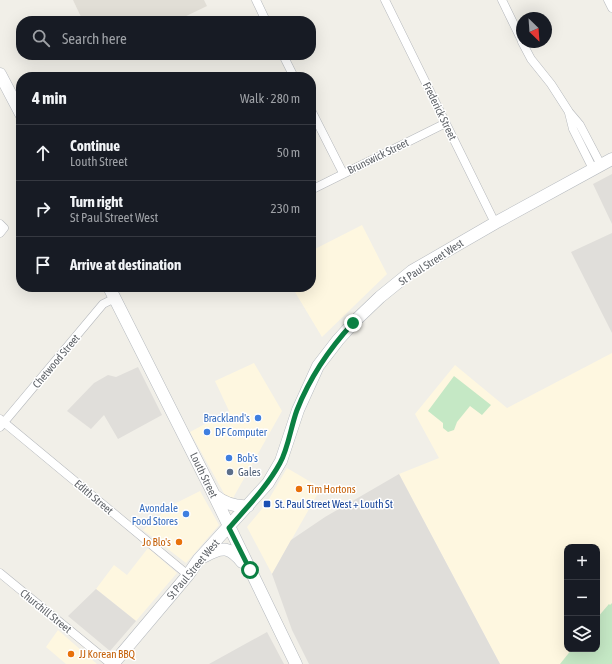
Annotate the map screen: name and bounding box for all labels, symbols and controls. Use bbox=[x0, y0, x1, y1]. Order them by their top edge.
north arrow bbox=[516, 12, 552, 48]
search box bbox=[16, 16, 316, 60]
icon: search bbox=[30, 27, 52, 49]
text: Search here bbox=[62, 30, 127, 47]
street label: Frederick Street bbox=[421, 80, 459, 142]
text: 4 min bbox=[32, 88, 67, 108]
text: Walk · 280 m bbox=[240, 91, 300, 106]
street label: Brunswick Street bbox=[345, 136, 411, 176]
text: Continue bbox=[70, 137, 120, 154]
icon: ahead bbox=[32, 142, 54, 164]
text: 50 m bbox=[277, 145, 300, 160]
text: Louth Street bbox=[70, 154, 128, 169]
text: Turn right bbox=[70, 193, 123, 210]
icon: right bbox=[32, 198, 54, 220]
text: 230 m bbox=[271, 201, 300, 216]
text: St Paul Street West bbox=[70, 210, 158, 225]
street label: St Paul Street West bbox=[396, 237, 466, 287]
icon: arrive bbox=[32, 254, 54, 276]
text: Arrive at destination bbox=[70, 256, 181, 273]
route end bbox=[344, 314, 362, 332]
street label: Chetwood Street bbox=[30, 332, 82, 390]
place label: Brackland's bbox=[203, 412, 250, 424]
marker: Brackland's bbox=[253, 413, 263, 423]
place label: DF Computer bbox=[215, 426, 268, 438]
marker: DF Computer bbox=[202, 427, 212, 437]
street label: Louth Street bbox=[188, 450, 220, 500]
place label: Bob's bbox=[237, 452, 258, 464]
marker: Bob's bbox=[224, 453, 234, 463]
place label: Gales bbox=[238, 466, 261, 478]
marker: Gales bbox=[225, 467, 235, 477]
street label: Edith Street bbox=[72, 477, 116, 517]
place label: Tim Hortons bbox=[307, 483, 356, 495]
marker: Tim Hortons bbox=[294, 484, 304, 494]
place label: St. Paul Street West + Louth St bbox=[275, 498, 393, 510]
marker: St. Paul Street West + Louth St bbox=[262, 499, 272, 509]
place label: Avondale Food Stores bbox=[132, 502, 178, 527]
marker: Avondale Food Stores bbox=[181, 509, 191, 519]
place label: Jo Blo's bbox=[142, 536, 171, 548]
street label: St Paul Street West bbox=[164, 537, 222, 601]
marker: Jo Blo's bbox=[174, 537, 184, 547]
map controls bbox=[564, 544, 600, 652]
button: + bbox=[564, 544, 600, 580]
route start bbox=[241, 561, 259, 579]
button: − bbox=[564, 580, 600, 616]
street label: Churchill Street bbox=[18, 587, 74, 635]
button: layers bbox=[564, 616, 600, 652]
place label: JJ Korean BBQ bbox=[79, 648, 136, 660]
marker: JJ Korean BBQ bbox=[66, 649, 76, 659]

